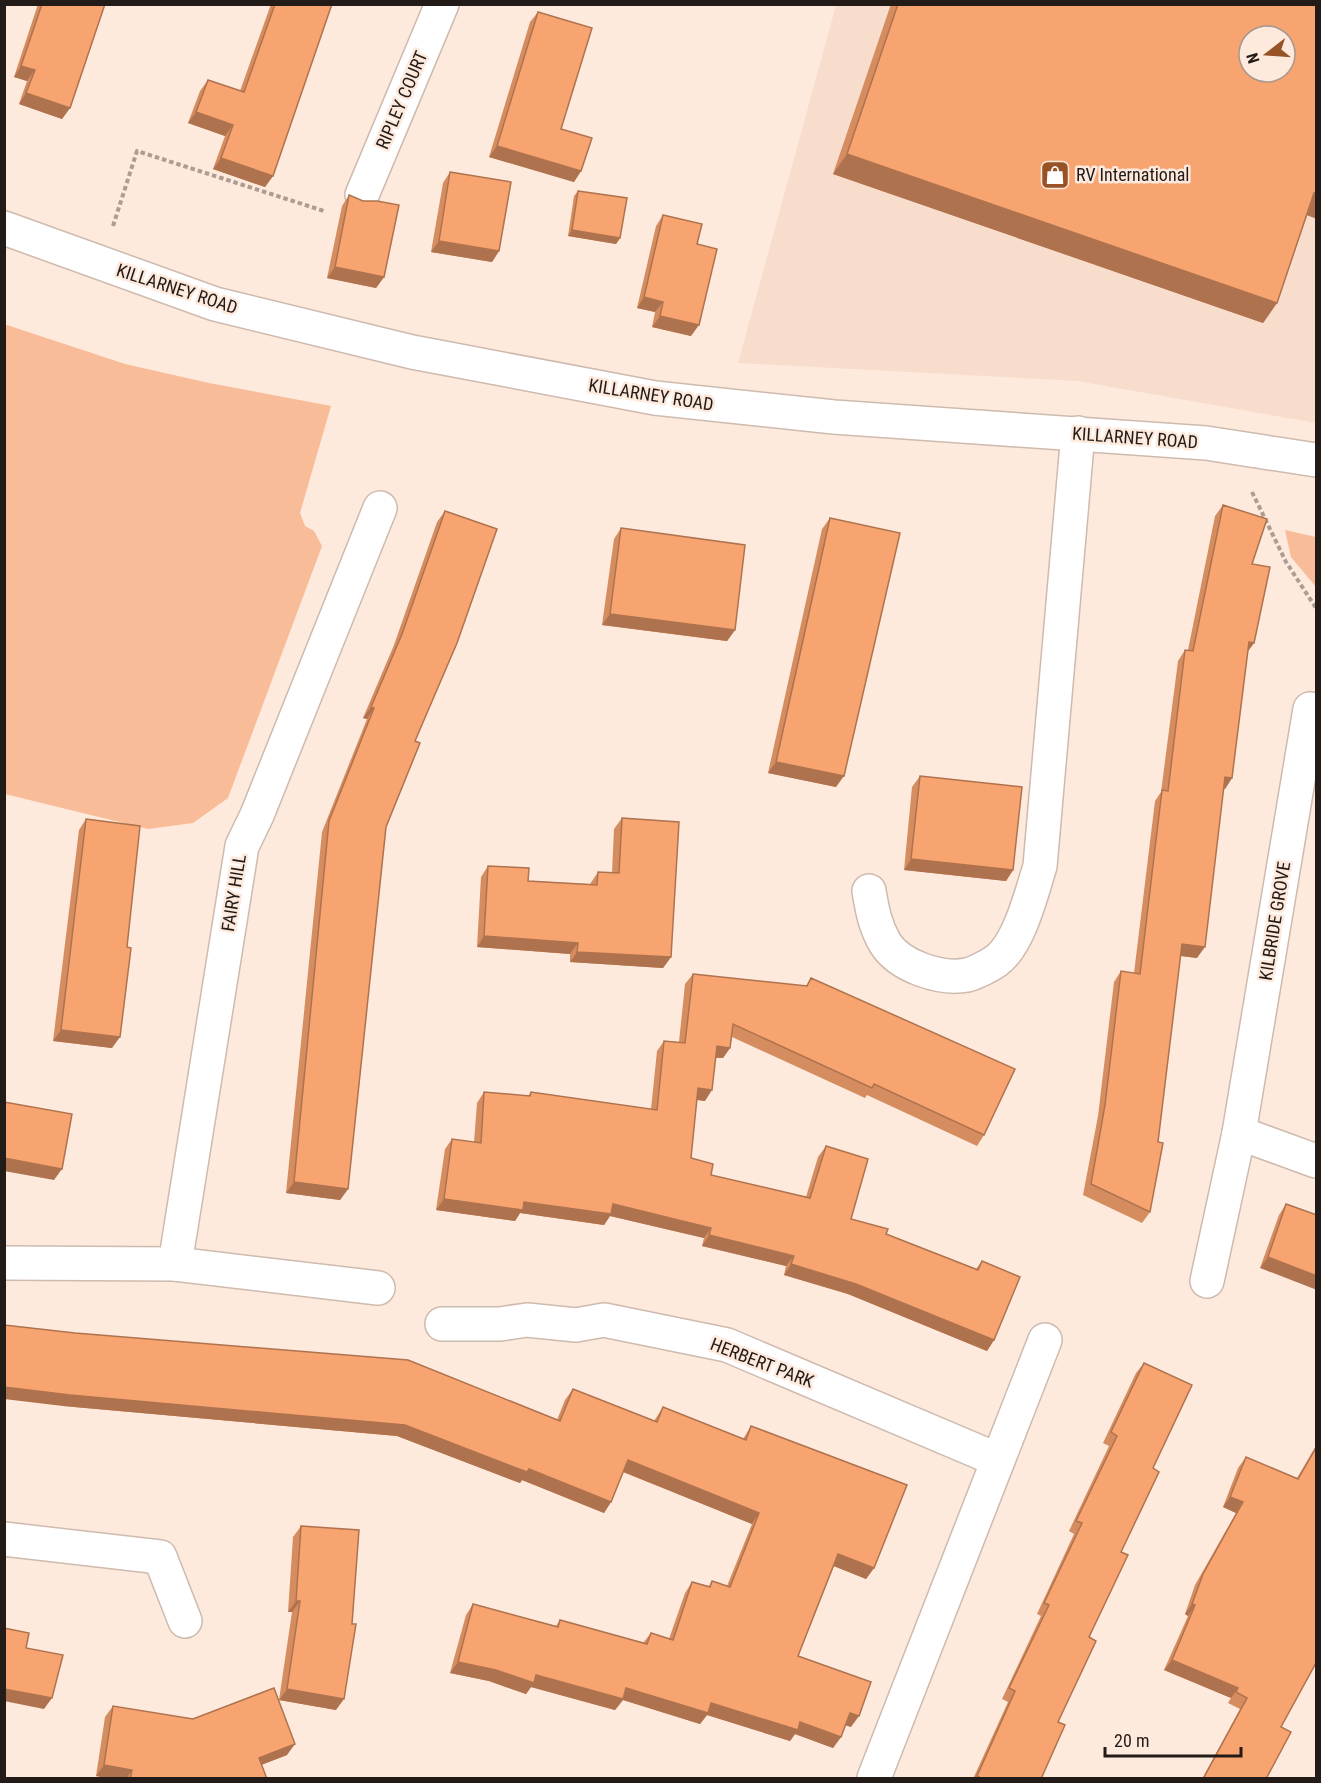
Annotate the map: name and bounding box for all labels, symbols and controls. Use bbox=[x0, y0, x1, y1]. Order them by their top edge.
north arrow bbox=[1237, 24, 1297, 84]
street label: RIPLEY COURT bbox=[371, 48, 432, 152]
text: N bbox=[1243, 51, 1264, 66]
shop icon: RV International bbox=[1039, 159, 1071, 191]
place label: RV International bbox=[1076, 164, 1189, 185]
street label: KILLARNEY ROAD bbox=[114, 259, 240, 318]
street label: KILLARNEY ROAD bbox=[587, 374, 715, 415]
street label: KILLARNEY ROAD bbox=[1071, 423, 1199, 452]
street label: FAIRY HILL bbox=[217, 853, 250, 933]
street label: KILBRIDE GROVE bbox=[1255, 860, 1294, 982]
street label: HERBERT PARK bbox=[708, 1333, 817, 1392]
scale bar bbox=[1105, 1720, 1242, 1758]
text: 20 m bbox=[1114, 1730, 1149, 1751]

